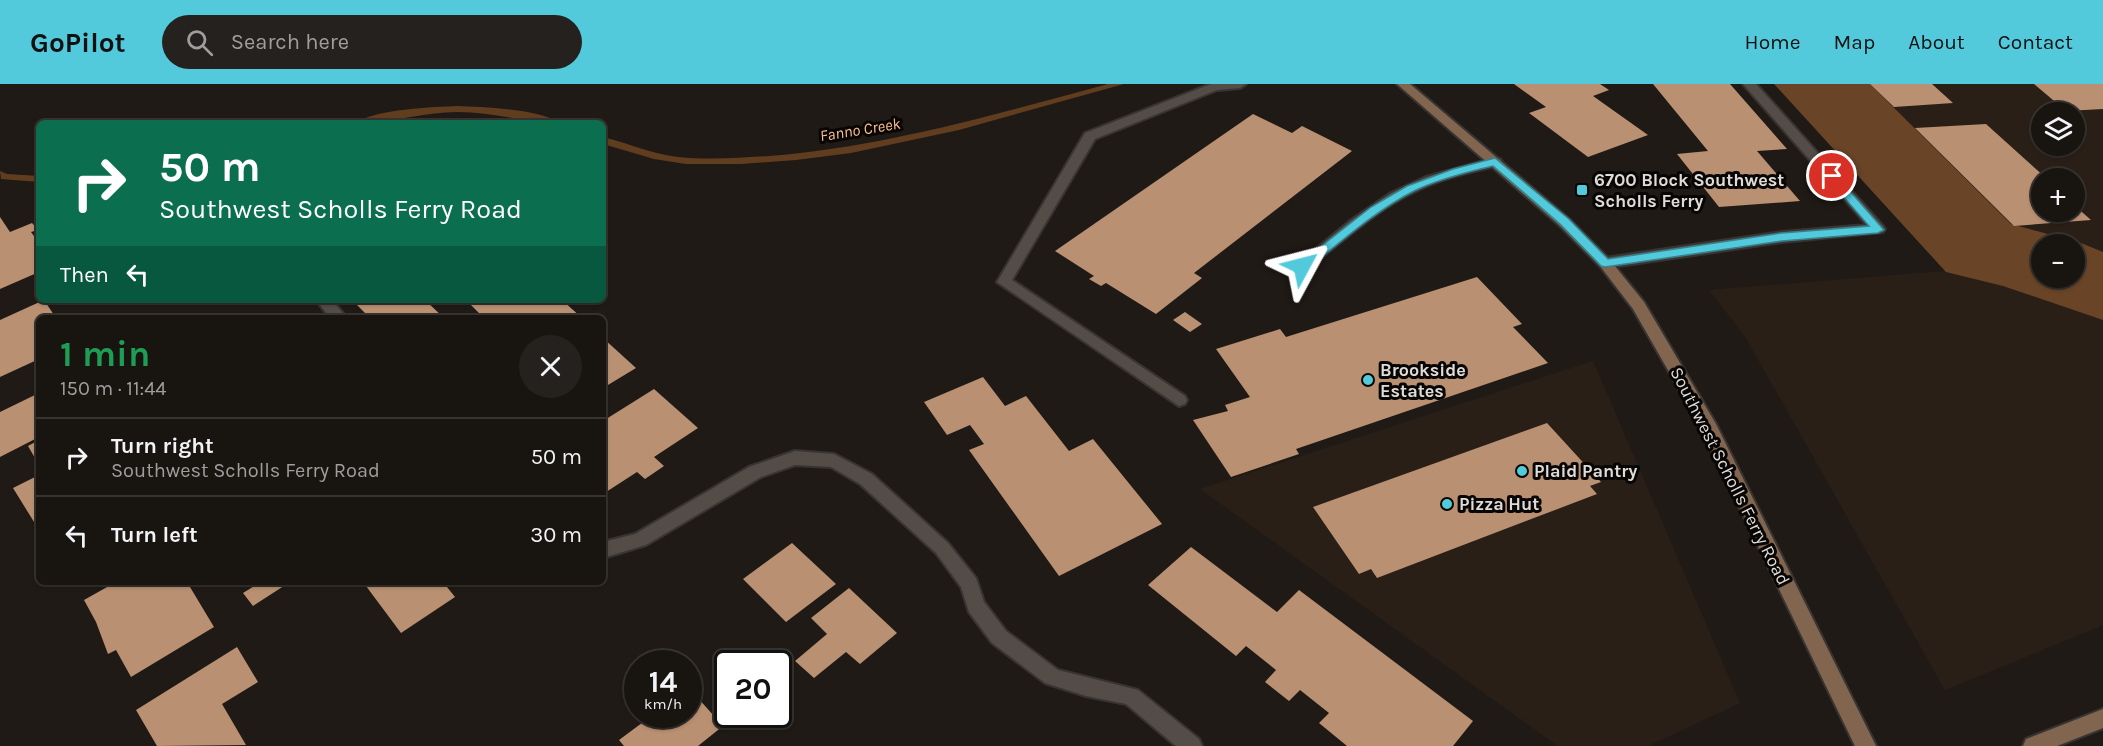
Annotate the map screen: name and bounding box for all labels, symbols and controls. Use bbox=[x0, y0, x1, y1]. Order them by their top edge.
search box bbox=[162, 15, 582, 69]
text: GoPilot bbox=[30, 26, 126, 59]
icon: search bbox=[183, 26, 216, 59]
text: Search here bbox=[231, 29, 349, 55]
text: Home bbox=[1745, 30, 1801, 54]
text: Map bbox=[1834, 30, 1875, 54]
text: About bbox=[1908, 30, 1965, 54]
text: Contact bbox=[1998, 30, 2073, 54]
map controls bbox=[2031, 102, 2085, 288]
button: layers bbox=[2031, 102, 2085, 156]
water label: Fanno Creek bbox=[818, 114, 903, 145]
text: 50 m bbox=[159, 142, 261, 192]
icon: right bbox=[60, 144, 138, 222]
pin bbox=[1806, 150, 1857, 201]
icon: arrive bbox=[1815, 159, 1848, 192]
button: + bbox=[2031, 168, 2085, 222]
place label: 6700 Block Southwest Scholls Ferry bbox=[1594, 169, 1784, 212]
marker: 6700 Block Southwest Scholls Ferry bbox=[1575, 183, 1589, 197]
text: Southwest Scholls Ferry Road bbox=[159, 193, 522, 225]
position arrow bbox=[1270, 234, 1334, 298]
button: − bbox=[2031, 234, 2085, 288]
icon: left bbox=[121, 258, 154, 291]
text: Then bbox=[60, 262, 109, 288]
text: 1 min bbox=[60, 333, 150, 375]
button: close bbox=[519, 335, 582, 398]
place label: Brookside Estates bbox=[1380, 359, 1466, 402]
street label: Southwest Scholls Ferry Road bbox=[1665, 363, 1795, 589]
marker: Brookside Estates bbox=[1361, 373, 1375, 387]
text: 150 m · 11:44 bbox=[60, 377, 166, 400]
text: Turn right bbox=[111, 433, 214, 459]
icon: right bbox=[60, 441, 93, 474]
text: 50 m bbox=[531, 444, 582, 470]
text: Southwest Scholls Ferry Road bbox=[111, 459, 380, 482]
place label: Plaid Pantry bbox=[1534, 460, 1637, 482]
marker: Plaid Pantry bbox=[1515, 464, 1529, 478]
place label: Pizza Hut bbox=[1459, 493, 1539, 515]
marker: Pizza Hut bbox=[1440, 497, 1454, 511]
icon: left bbox=[60, 519, 93, 552]
text: Turn left bbox=[111, 522, 198, 548]
text: 30 m bbox=[530, 522, 582, 548]
speed limit sign: 20 bbox=[714, 650, 792, 728]
text: 14 bbox=[649, 664, 677, 700]
text: km/h bbox=[644, 695, 682, 713]

